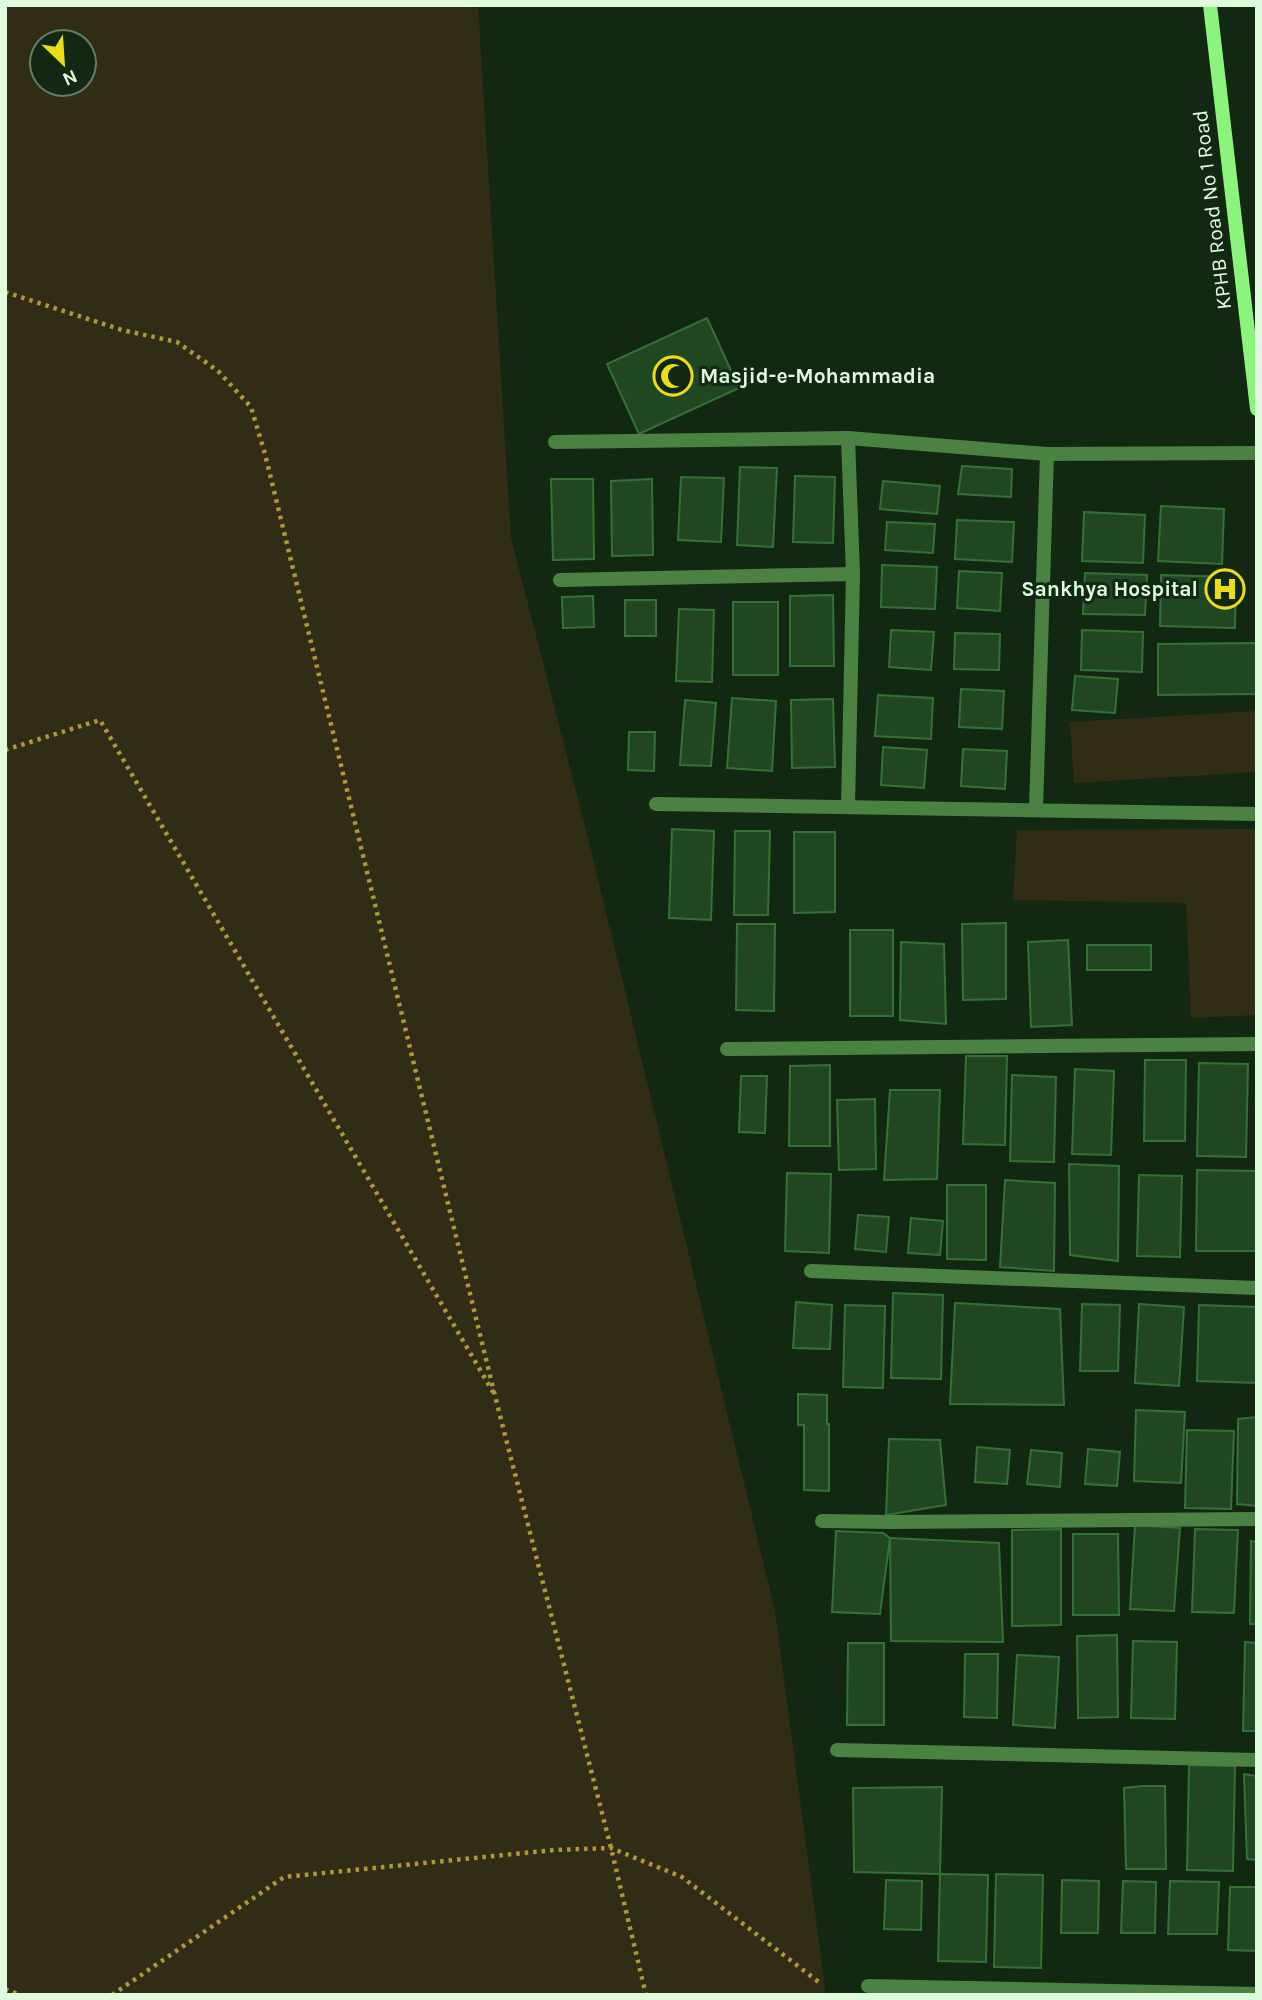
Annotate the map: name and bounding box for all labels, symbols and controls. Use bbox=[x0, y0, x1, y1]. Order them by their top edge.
north arrow bbox=[28, 28, 98, 98]
text: N bbox=[59, 65, 81, 90]
street label: KPHB Road No 1 Road bbox=[1188, 109, 1236, 311]
mosque icon: Masjid-e-Mohammadia bbox=[652, 355, 694, 397]
place label: Masjid-e-Mohammadia bbox=[700, 364, 935, 388]
hospital icon: Sankhya Hospital bbox=[1204, 568, 1246, 610]
place label: Sankhya Hospital bbox=[1021, 577, 1198, 601]

